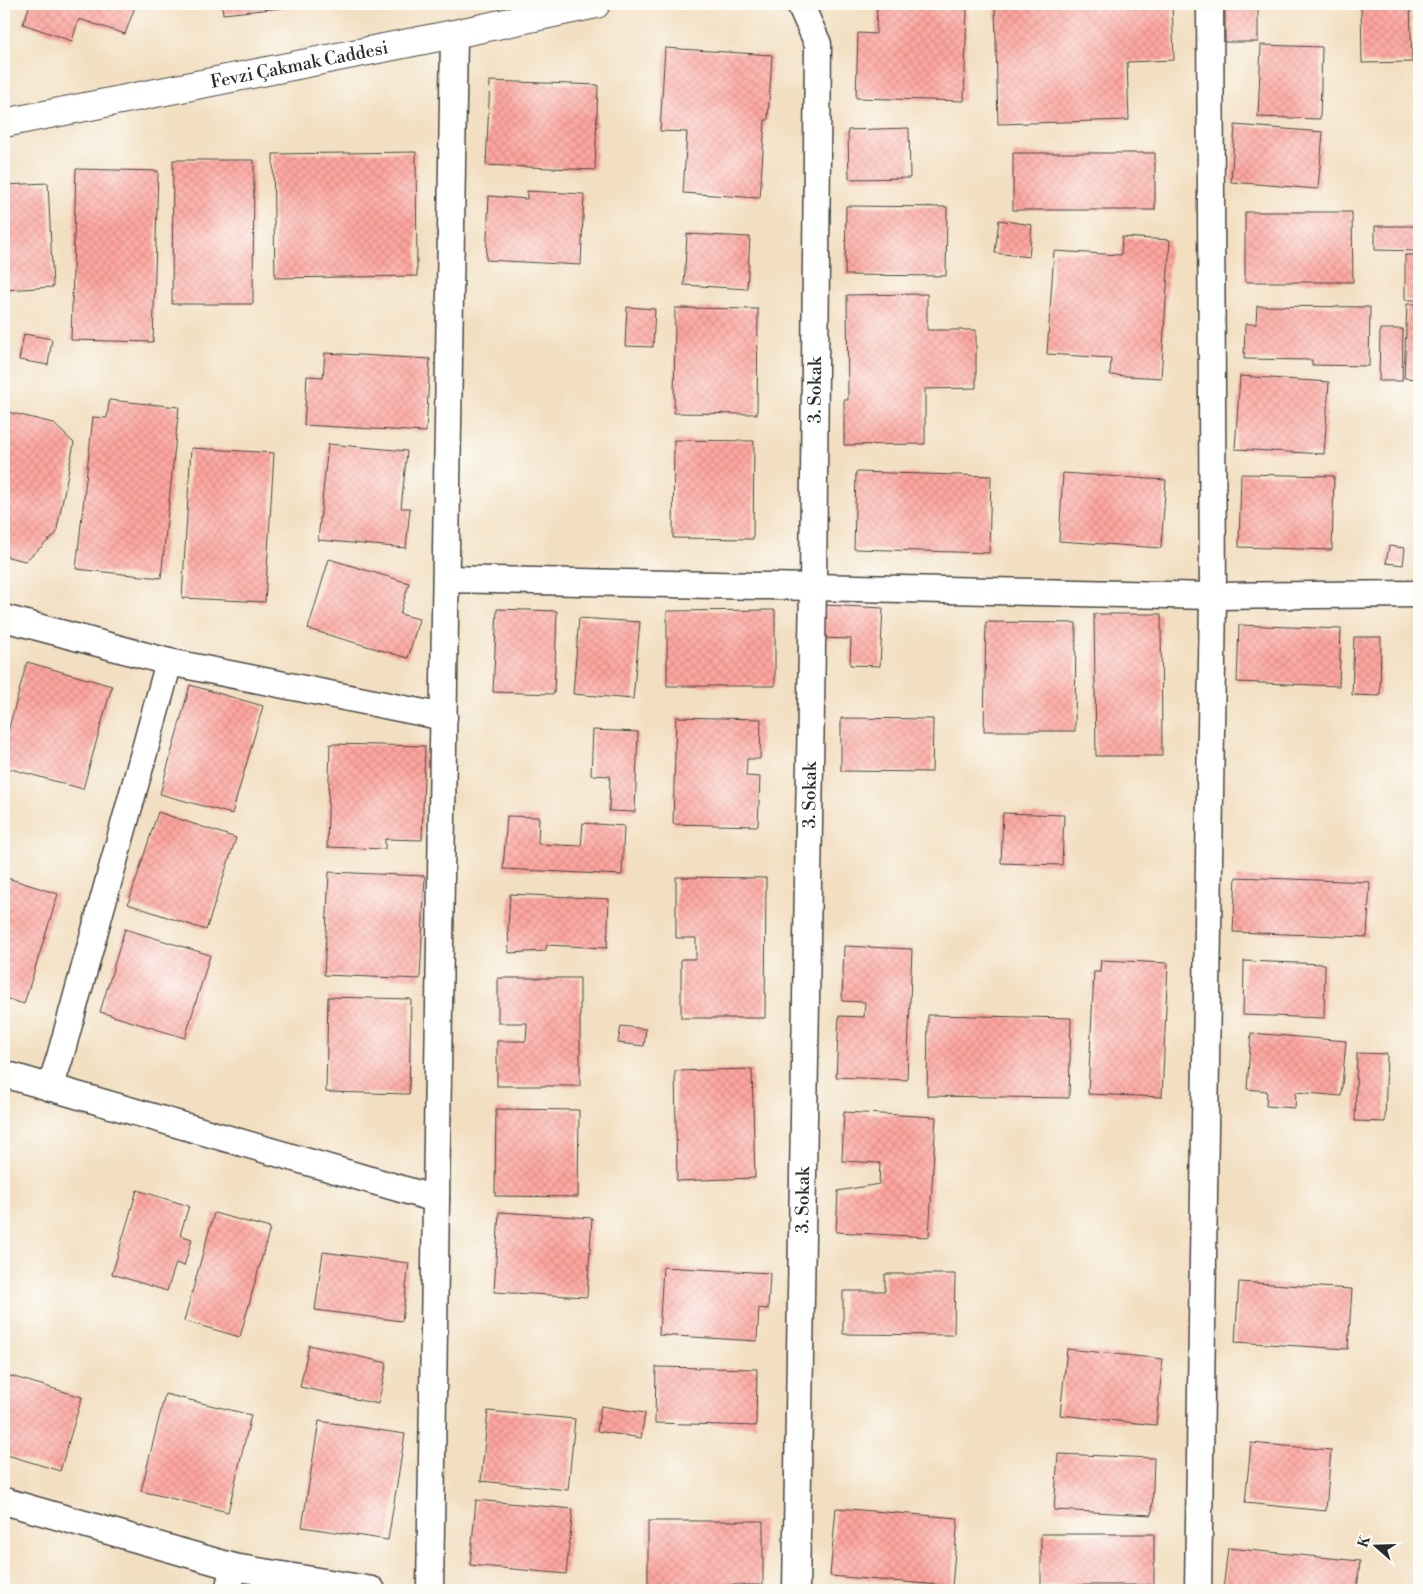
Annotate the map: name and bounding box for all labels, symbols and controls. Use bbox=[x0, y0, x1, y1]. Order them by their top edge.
street label: Fevzi Çakmak Caddesi bbox=[208, 36, 390, 94]
street label: 3. Sokak bbox=[803, 355, 827, 424]
street label: 3. Sokak bbox=[798, 760, 822, 829]
street label: 3. Sokak bbox=[791, 1165, 815, 1234]
north arrow bbox=[1350, 1522, 1400, 1572]
text: K bbox=[1354, 1533, 1375, 1550]

